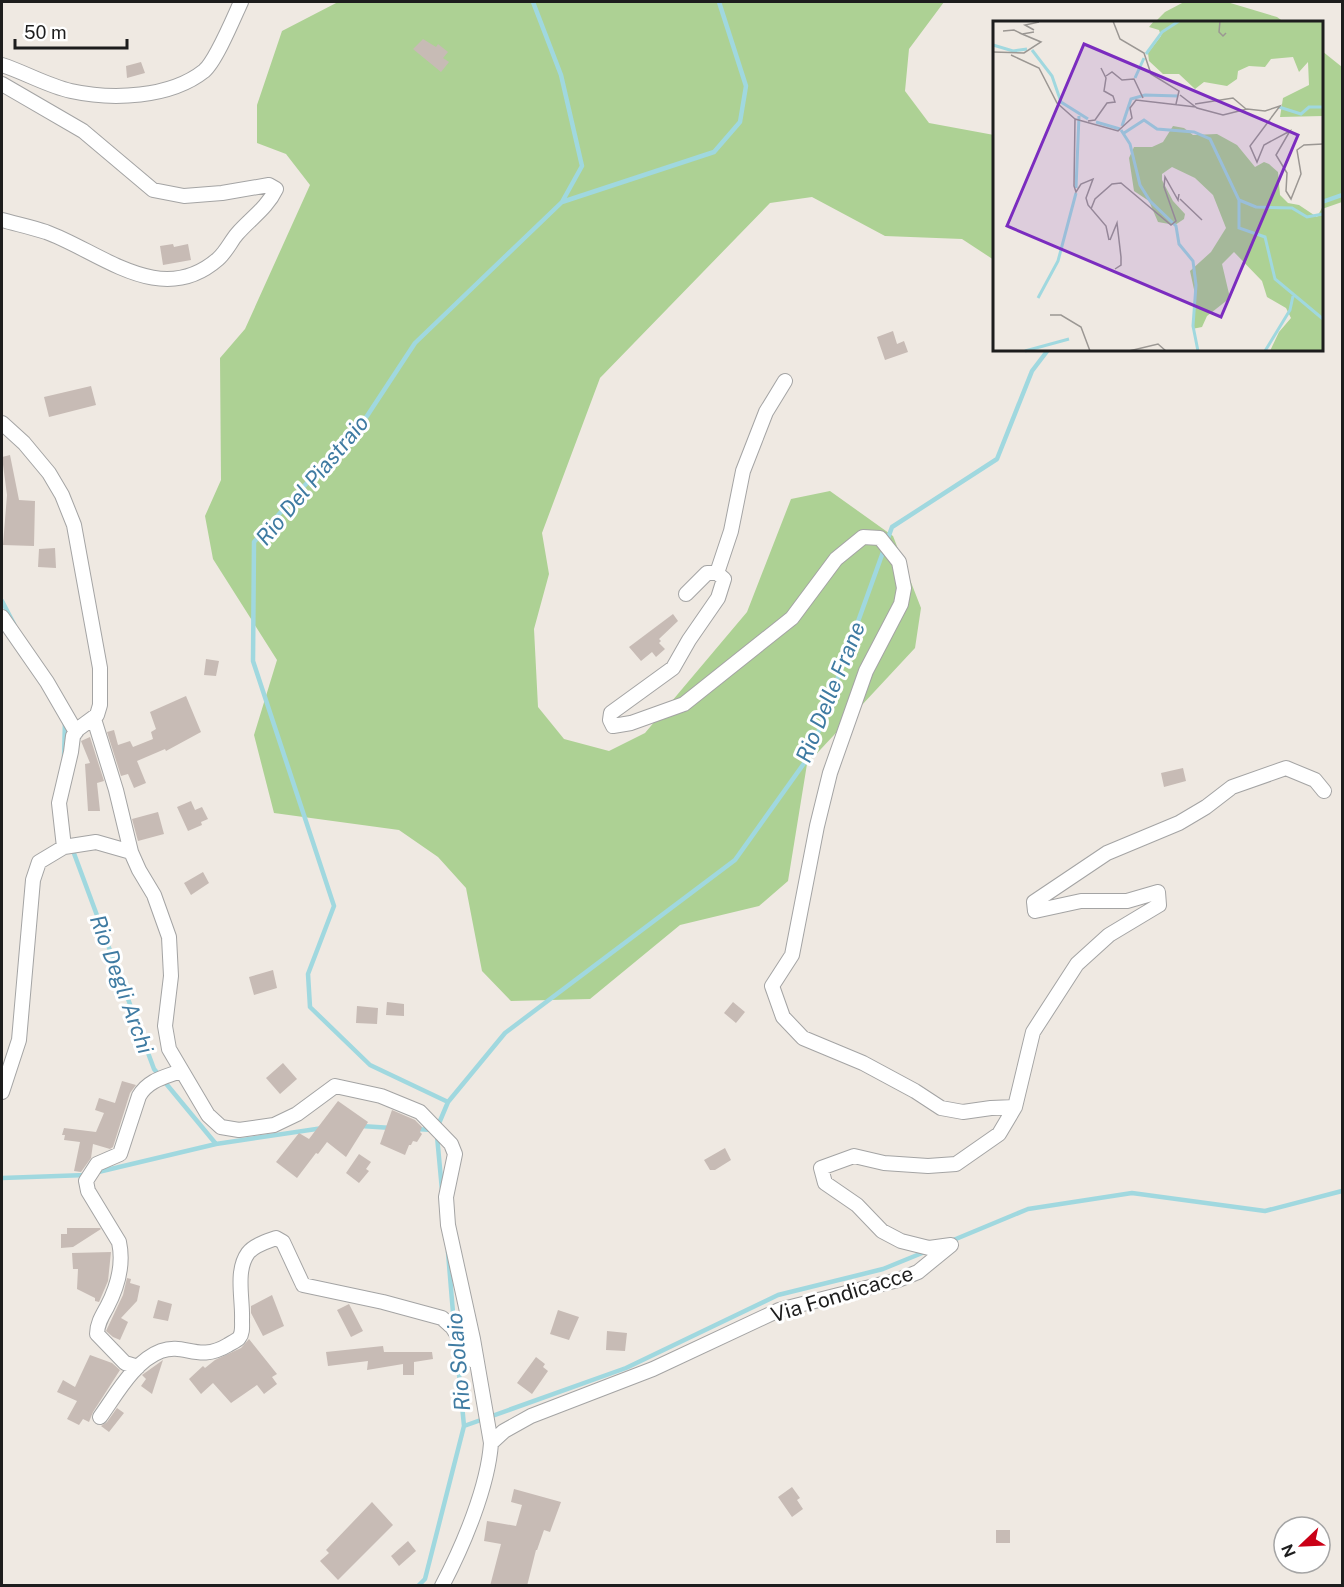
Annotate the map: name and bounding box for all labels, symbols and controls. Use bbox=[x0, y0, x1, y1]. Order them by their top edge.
scale bar bbox=[15, 12, 128, 50]
inset map bbox=[993, 21, 1323, 351]
text: 50 m bbox=[24, 22, 67, 43]
water label: Rio Del Piastraio bbox=[250, 410, 374, 550]
water label: Rio Delle Frane bbox=[790, 618, 870, 766]
water label: Rio Degli Archi bbox=[85, 911, 159, 1058]
street label: Via Fondicacce bbox=[768, 1260, 916, 1328]
water label: Rio Solaio bbox=[441, 1312, 475, 1412]
north arrow bbox=[1272, 1515, 1332, 1575]
text: N bbox=[1277, 1541, 1300, 1560]

